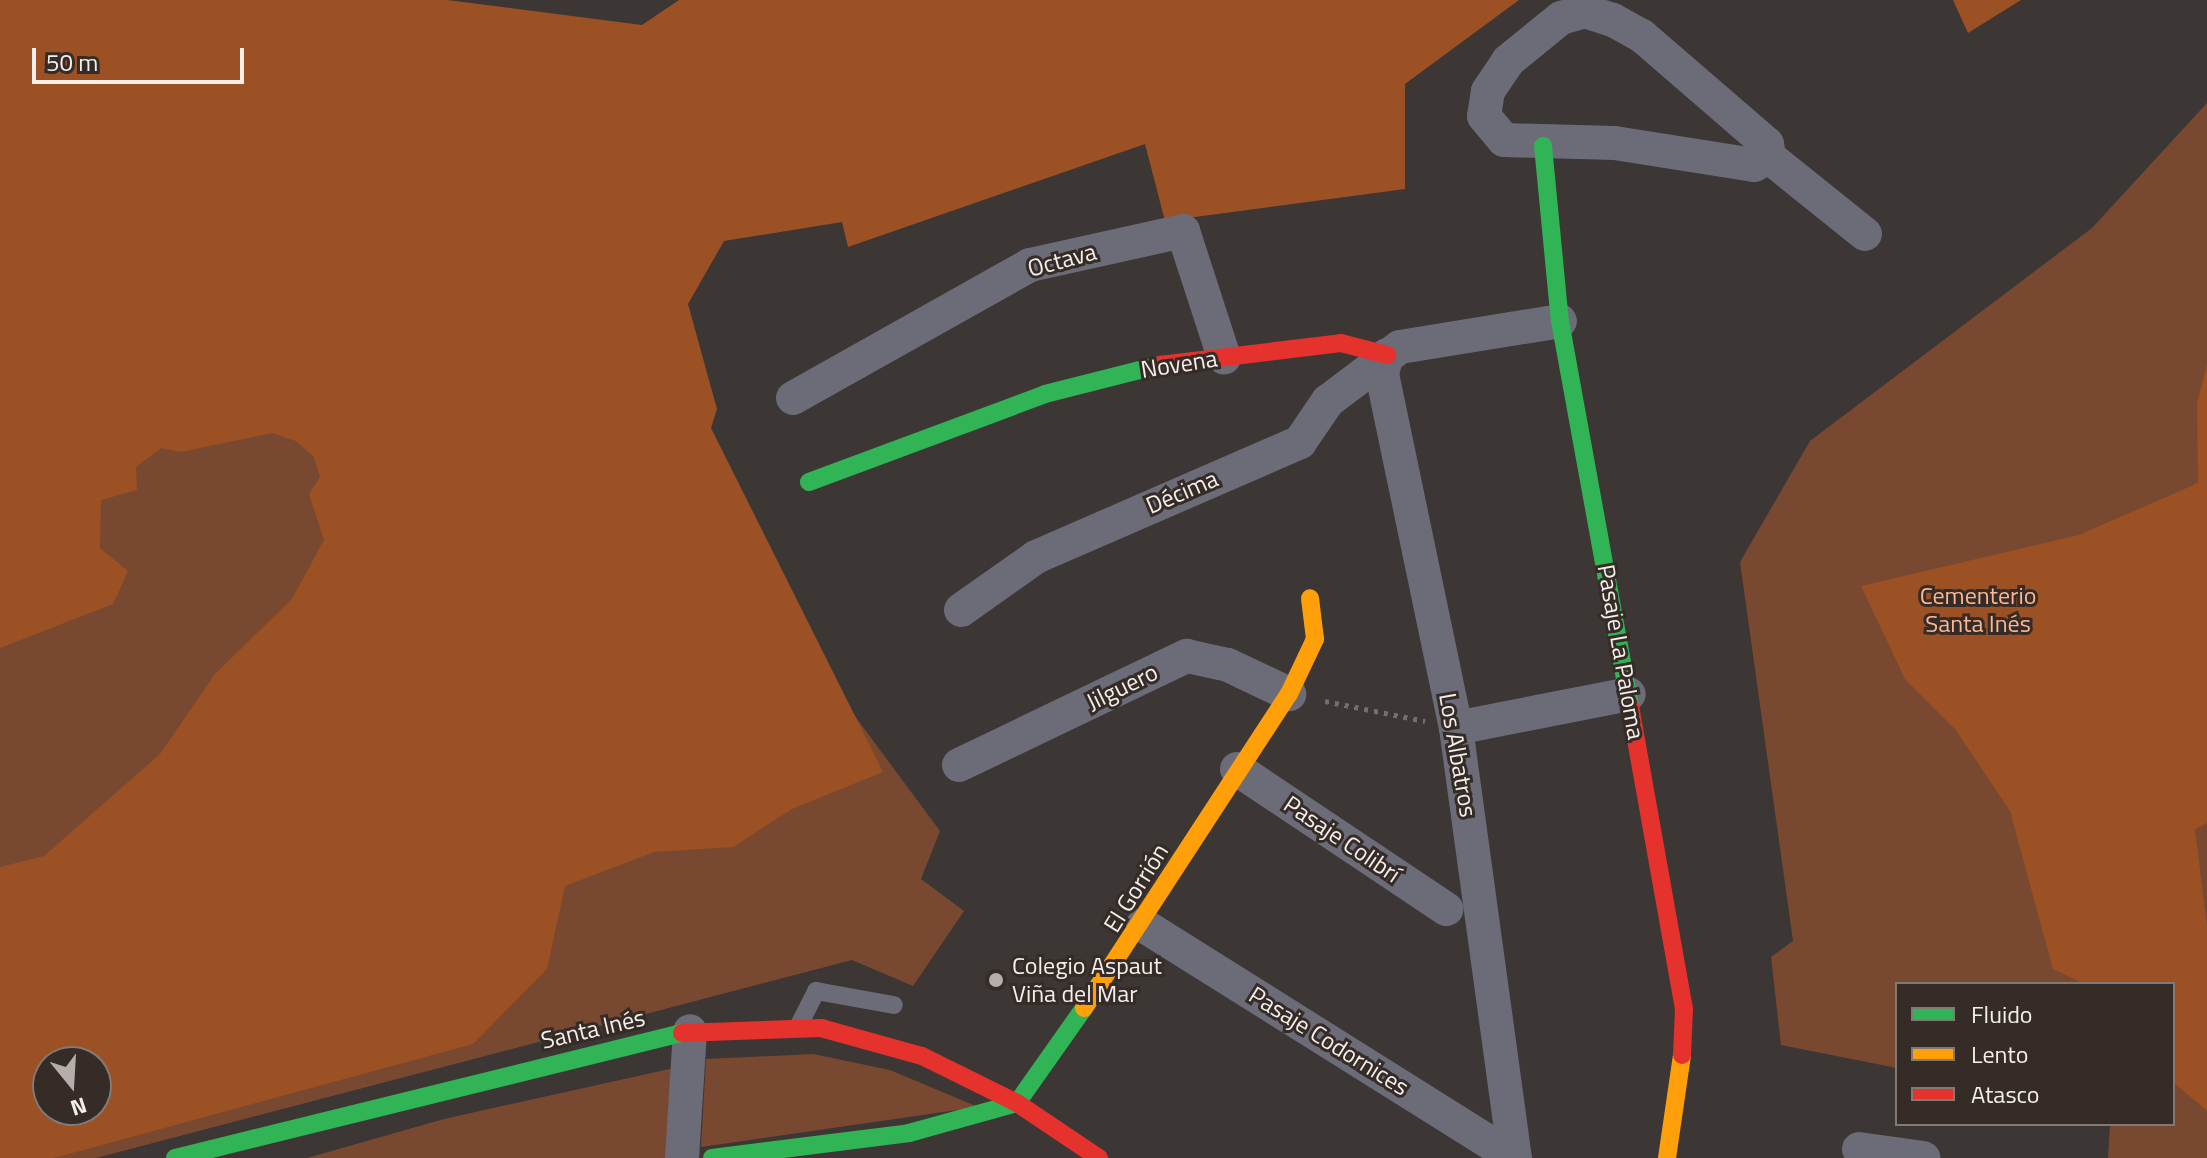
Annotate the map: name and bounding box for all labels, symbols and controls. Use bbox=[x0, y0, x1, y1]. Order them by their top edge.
scale bar bbox=[36, 32, 248, 82]
text: 50 m bbox=[46, 44, 98, 80]
street label: Octava bbox=[1024, 237, 1100, 283]
street label: Novena bbox=[1139, 344, 1219, 384]
street label: Décima bbox=[1142, 464, 1222, 520]
street label: Pasaje La Paloma bbox=[1591, 562, 1651, 742]
park label: Cementerio Santa Inés bbox=[1920, 582, 2036, 638]
street label: Jilguero bbox=[1082, 657, 1162, 717]
street label: Los Albatros bbox=[1433, 691, 1483, 819]
street label: Pasaje Colibrí bbox=[1278, 789, 1406, 889]
street label: El Gorrión bbox=[1098, 838, 1174, 938]
place label: Colegio Aspaut Viña del Mar bbox=[1012, 952, 1162, 1008]
marker: Colegio Aspaut Viña del Mar bbox=[987, 971, 1005, 989]
street label: Pasaje Codornices bbox=[1244, 980, 1414, 1102]
legend bbox=[1895, 982, 2175, 1126]
text: Fluido bbox=[1971, 996, 2033, 1032]
street label: Santa Inés bbox=[538, 1003, 648, 1055]
text: Lento bbox=[1971, 1036, 2028, 1072]
north arrow bbox=[32, 1046, 112, 1126]
text: Atasco bbox=[1971, 1076, 2040, 1112]
text: N bbox=[66, 1088, 91, 1125]

